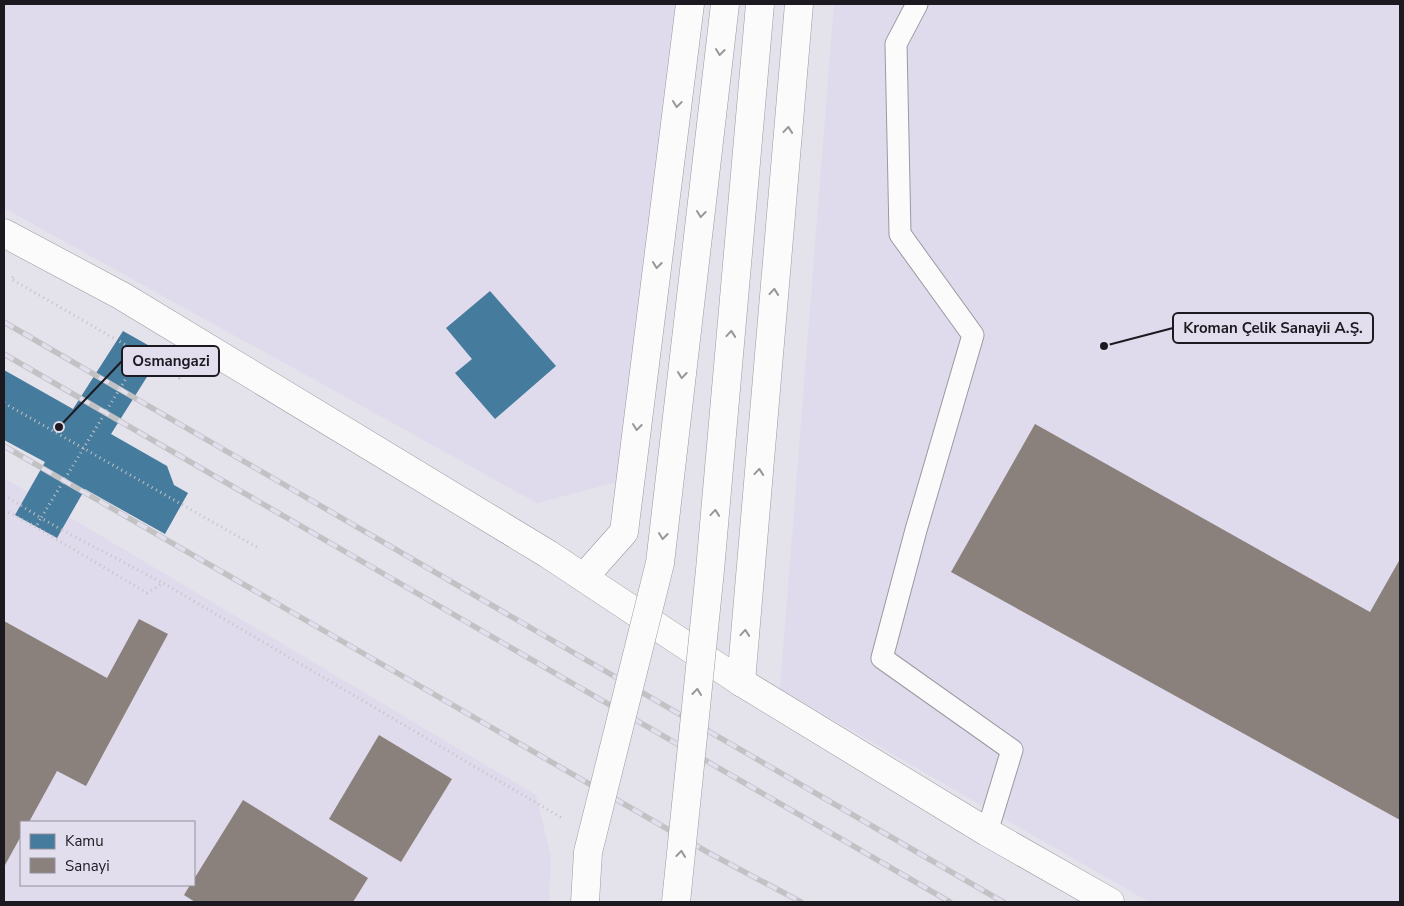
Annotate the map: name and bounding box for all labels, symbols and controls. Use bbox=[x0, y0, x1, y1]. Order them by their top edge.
one-way arrow bbox=[715, 48, 725, 56]
one-way arrow bbox=[672, 101, 683, 109]
one-way arrow bbox=[783, 126, 794, 134]
one-way arrow bbox=[696, 210, 707, 218]
one-way arrow bbox=[652, 262, 663, 270]
one-way arrow bbox=[769, 288, 780, 296]
callout: Kroman Çelik Sanayii A.Ş. bbox=[1173, 313, 1373, 343]
text: Kroman Çelik Sanayii A.Ş. bbox=[1183, 318, 1363, 338]
one-way arrow bbox=[725, 329, 736, 337]
callout: Osmangazi bbox=[122, 346, 219, 376]
text: Osmangazi bbox=[132, 351, 210, 371]
one-way arrow bbox=[677, 371, 688, 379]
one-way arrow bbox=[632, 423, 643, 431]
one-way arrow bbox=[753, 467, 764, 475]
one-way arrow bbox=[709, 509, 720, 517]
one-way arrow bbox=[658, 533, 669, 541]
one-way arrow bbox=[739, 629, 750, 637]
one-way arrow bbox=[692, 688, 703, 696]
legend bbox=[20, 821, 195, 886]
text: Kamu bbox=[65, 831, 104, 851]
one-way arrow bbox=[675, 849, 686, 857]
text: Sanayi bbox=[65, 856, 110, 876]

